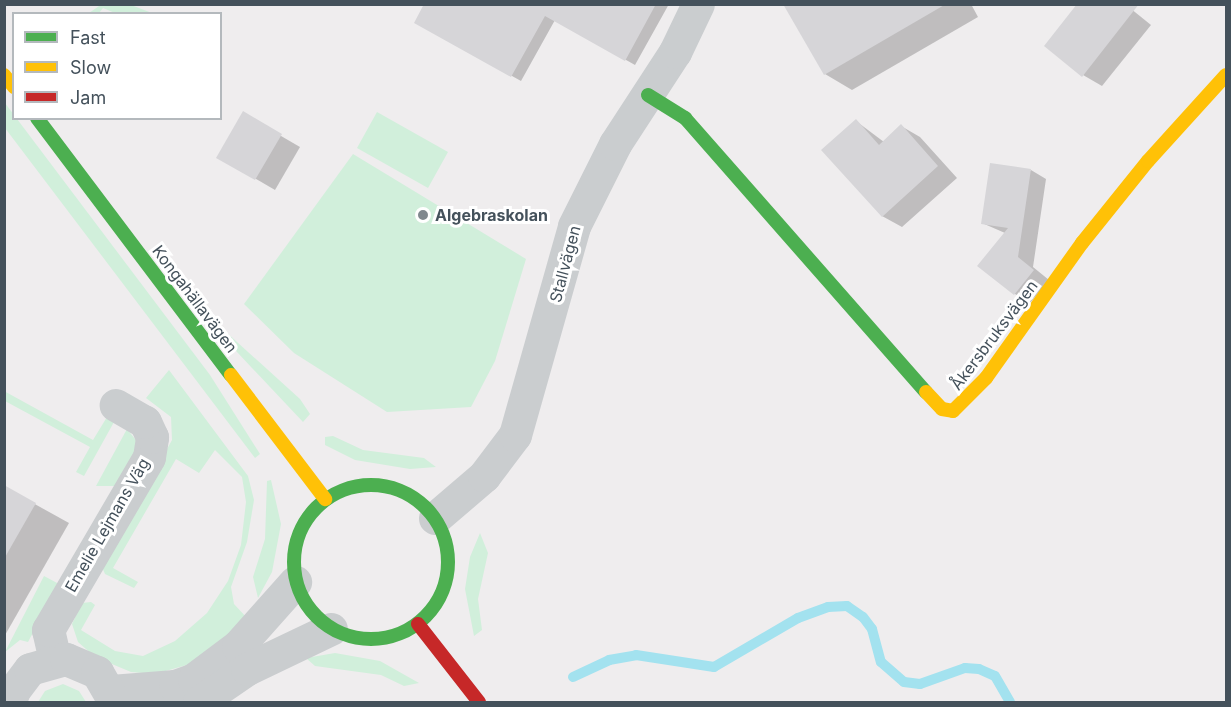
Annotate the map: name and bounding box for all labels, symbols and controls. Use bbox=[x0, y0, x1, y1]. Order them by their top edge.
legend bbox=[12, 12, 222, 120]
text: Fast bbox=[70, 27, 106, 48]
text: Slow bbox=[70, 57, 111, 78]
text: Jam bbox=[70, 87, 106, 108]
place label: Algebraskolan bbox=[435, 205, 548, 225]
marker: Algebraskolan bbox=[416, 208, 430, 222]
street label: Stallvägen bbox=[546, 223, 584, 305]
street label: Kongahällavägen bbox=[148, 242, 242, 356]
street label: Åkersbruksvägen bbox=[947, 276, 1041, 394]
street label: Emelie Lejmans Väg bbox=[61, 455, 153, 595]

